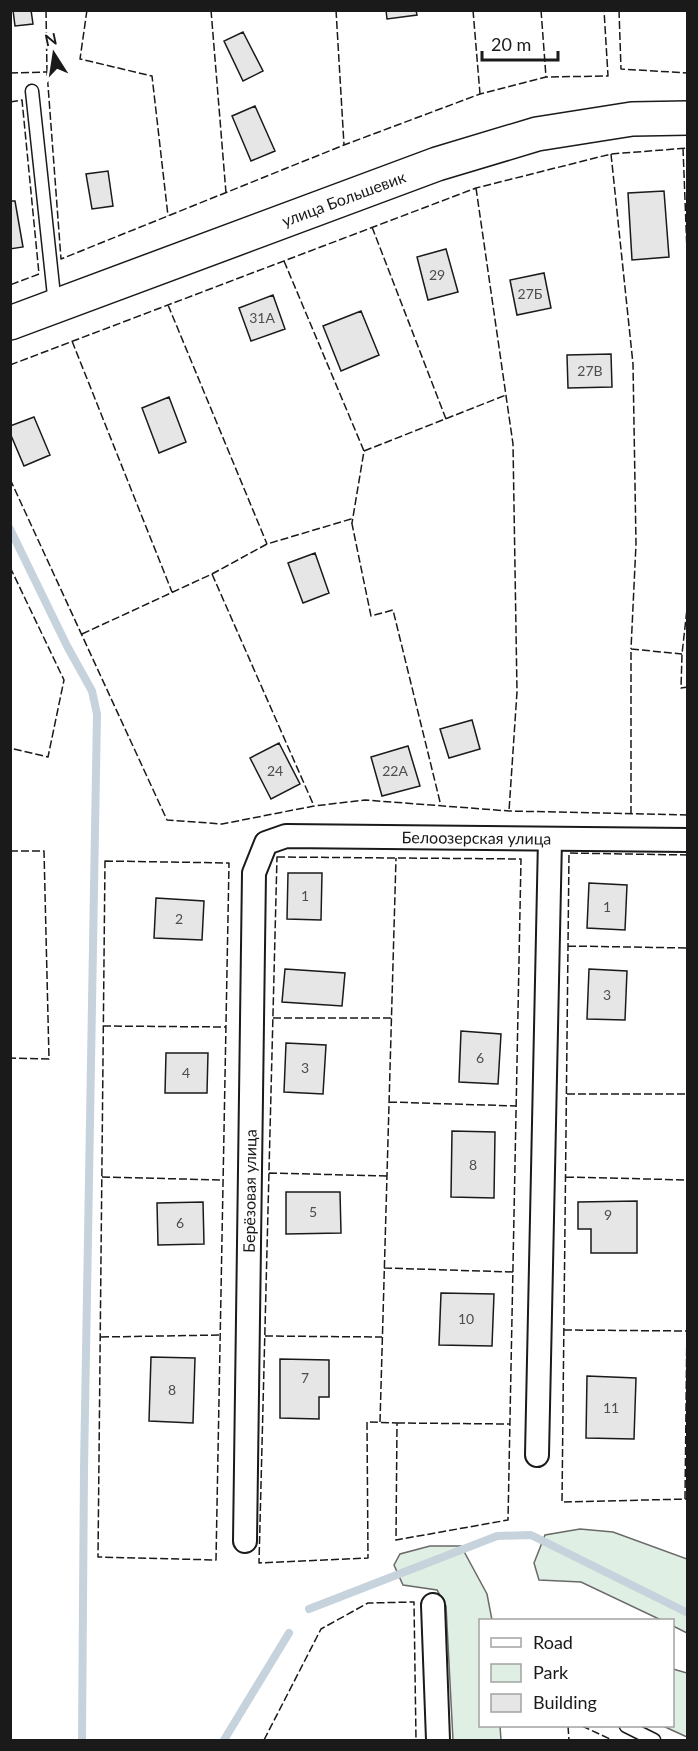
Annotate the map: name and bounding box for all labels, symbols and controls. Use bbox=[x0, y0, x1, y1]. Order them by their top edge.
north arrow bbox=[24, 24, 84, 84]
scale bar bbox=[482, 24, 558, 62]
text: N bbox=[43, 28, 59, 49]
text: 20 m bbox=[491, 33, 531, 55]
street label: улица Большевик bbox=[279, 166, 409, 230]
house number: 29 bbox=[429, 266, 445, 283]
house number: 27Б bbox=[518, 285, 543, 302]
house number: 31А bbox=[249, 309, 275, 326]
house number: 27В bbox=[577, 362, 603, 379]
house number: 24 bbox=[267, 762, 283, 779]
house number: 22А bbox=[382, 762, 408, 779]
street label: Белоозерская улица bbox=[401, 827, 551, 848]
house number: 1 bbox=[301, 887, 309, 904]
house number: 1 bbox=[603, 898, 611, 915]
house number: 2 bbox=[175, 910, 183, 927]
house number: 3 bbox=[603, 986, 611, 1003]
house number: 6 bbox=[476, 1049, 484, 1066]
house number: 3 bbox=[301, 1059, 309, 1076]
house number: 4 bbox=[182, 1064, 190, 1081]
street label: Берёзовая улица bbox=[239, 1129, 260, 1253]
house number: 8 bbox=[469, 1156, 477, 1173]
house number: 5 bbox=[309, 1203, 317, 1220]
house number: 9 bbox=[604, 1206, 612, 1223]
house number: 6 bbox=[176, 1214, 184, 1231]
house number: 10 bbox=[458, 1310, 474, 1327]
house number: 7 bbox=[301, 1369, 309, 1386]
house number: 8 bbox=[168, 1381, 176, 1398]
house number: 11 bbox=[603, 1399, 619, 1416]
legend bbox=[479, 1619, 674, 1727]
text: Road bbox=[533, 1631, 573, 1653]
text: Park bbox=[533, 1661, 569, 1683]
text: Building bbox=[533, 1691, 597, 1713]

